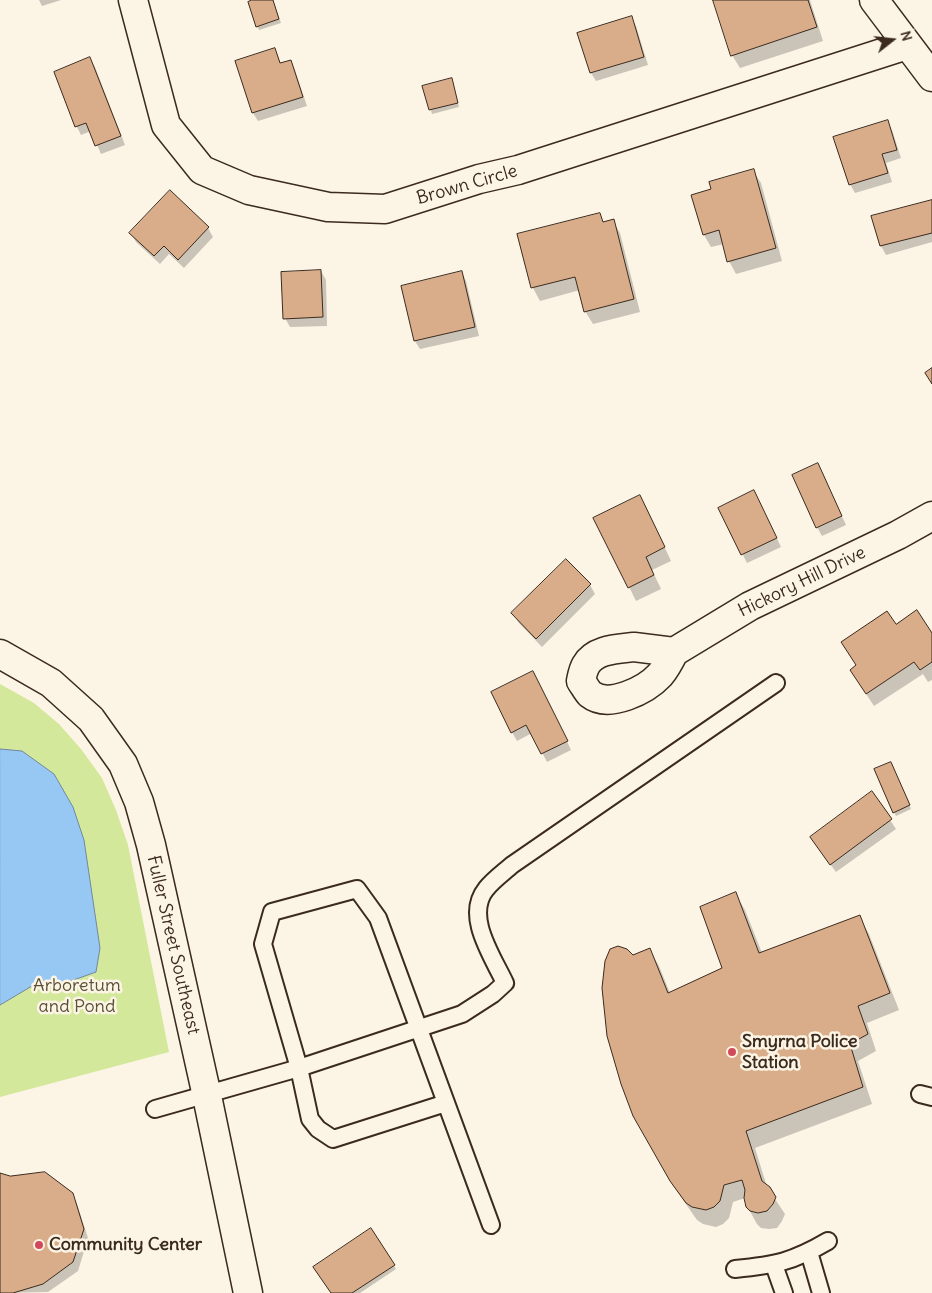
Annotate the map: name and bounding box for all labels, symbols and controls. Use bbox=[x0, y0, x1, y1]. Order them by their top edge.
north arrow bbox=[867, 15, 917, 65]
text: N bbox=[896, 29, 916, 43]
street label: Brown Circle bbox=[414, 160, 520, 210]
street label: Hickory Hill Drive bbox=[735, 542, 869, 622]
street label: Fuller Street Southeast bbox=[142, 853, 204, 1037]
park label: Arboretum and Pond bbox=[33, 975, 121, 1018]
place label: Smyrna Police Station bbox=[742, 1031, 857, 1074]
marker: Smyrna Police Station bbox=[726, 1046, 738, 1058]
place label: Community Center bbox=[49, 1234, 202, 1256]
marker: Community Center bbox=[33, 1239, 45, 1251]

